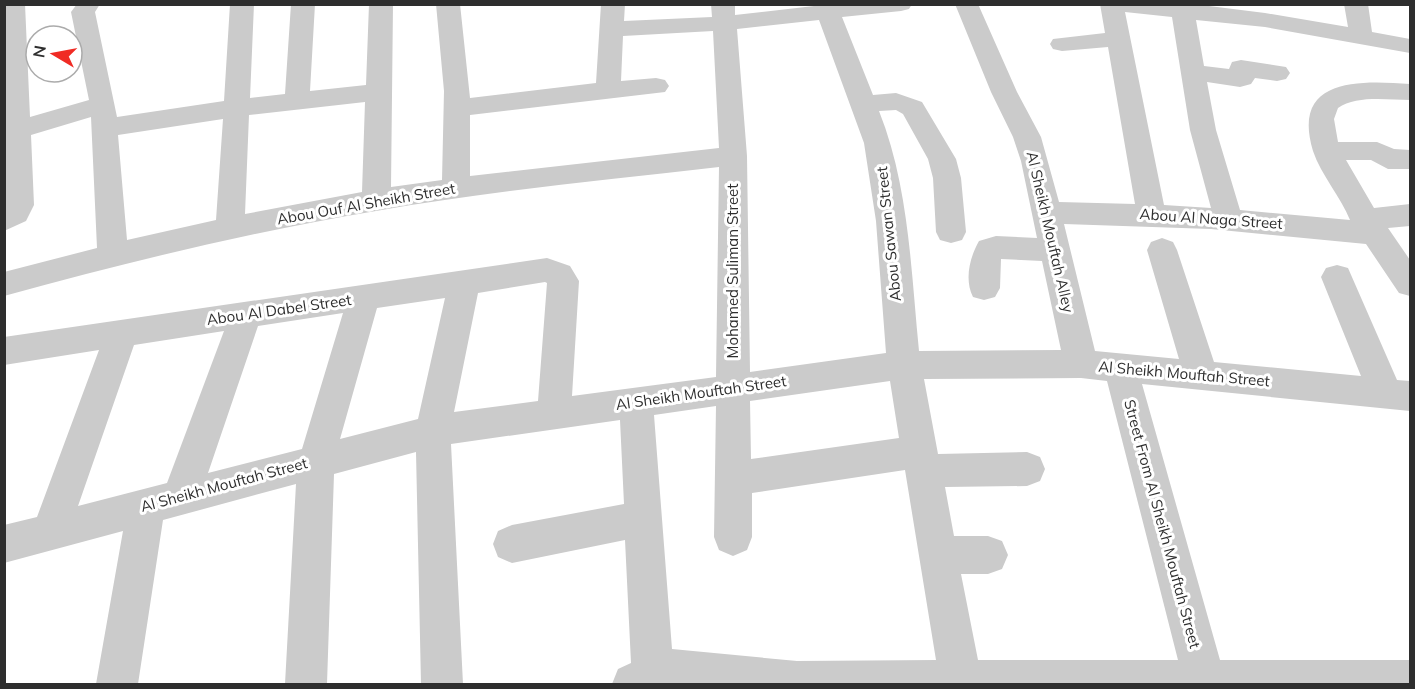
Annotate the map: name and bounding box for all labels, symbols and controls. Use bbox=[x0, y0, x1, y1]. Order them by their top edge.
north arrow bbox=[24, 24, 84, 84]
text: N bbox=[28, 44, 50, 59]
street label: Al Sheikh Mouftah Alley bbox=[1023, 149, 1078, 314]
street label: Abou Sawan Street bbox=[872, 166, 905, 302]
street label: Abou Ouf Al Sheikh Street bbox=[275, 178, 457, 229]
street label: Mohamed Suliman Street bbox=[723, 184, 742, 358]
street label: Abou Al Naga Street bbox=[1139, 204, 1283, 233]
street label: Abou Al Dabel Street bbox=[205, 290, 353, 329]
street label: Al Sheikh Mouftah Street bbox=[1098, 357, 1271, 390]
street label: Al Sheikh Mouftah Street bbox=[614, 371, 787, 414]
street label: Street From Al Sheikh Mouftah Street bbox=[1120, 397, 1205, 650]
street label: Al Sheikh Mouftah Street bbox=[138, 453, 309, 516]

